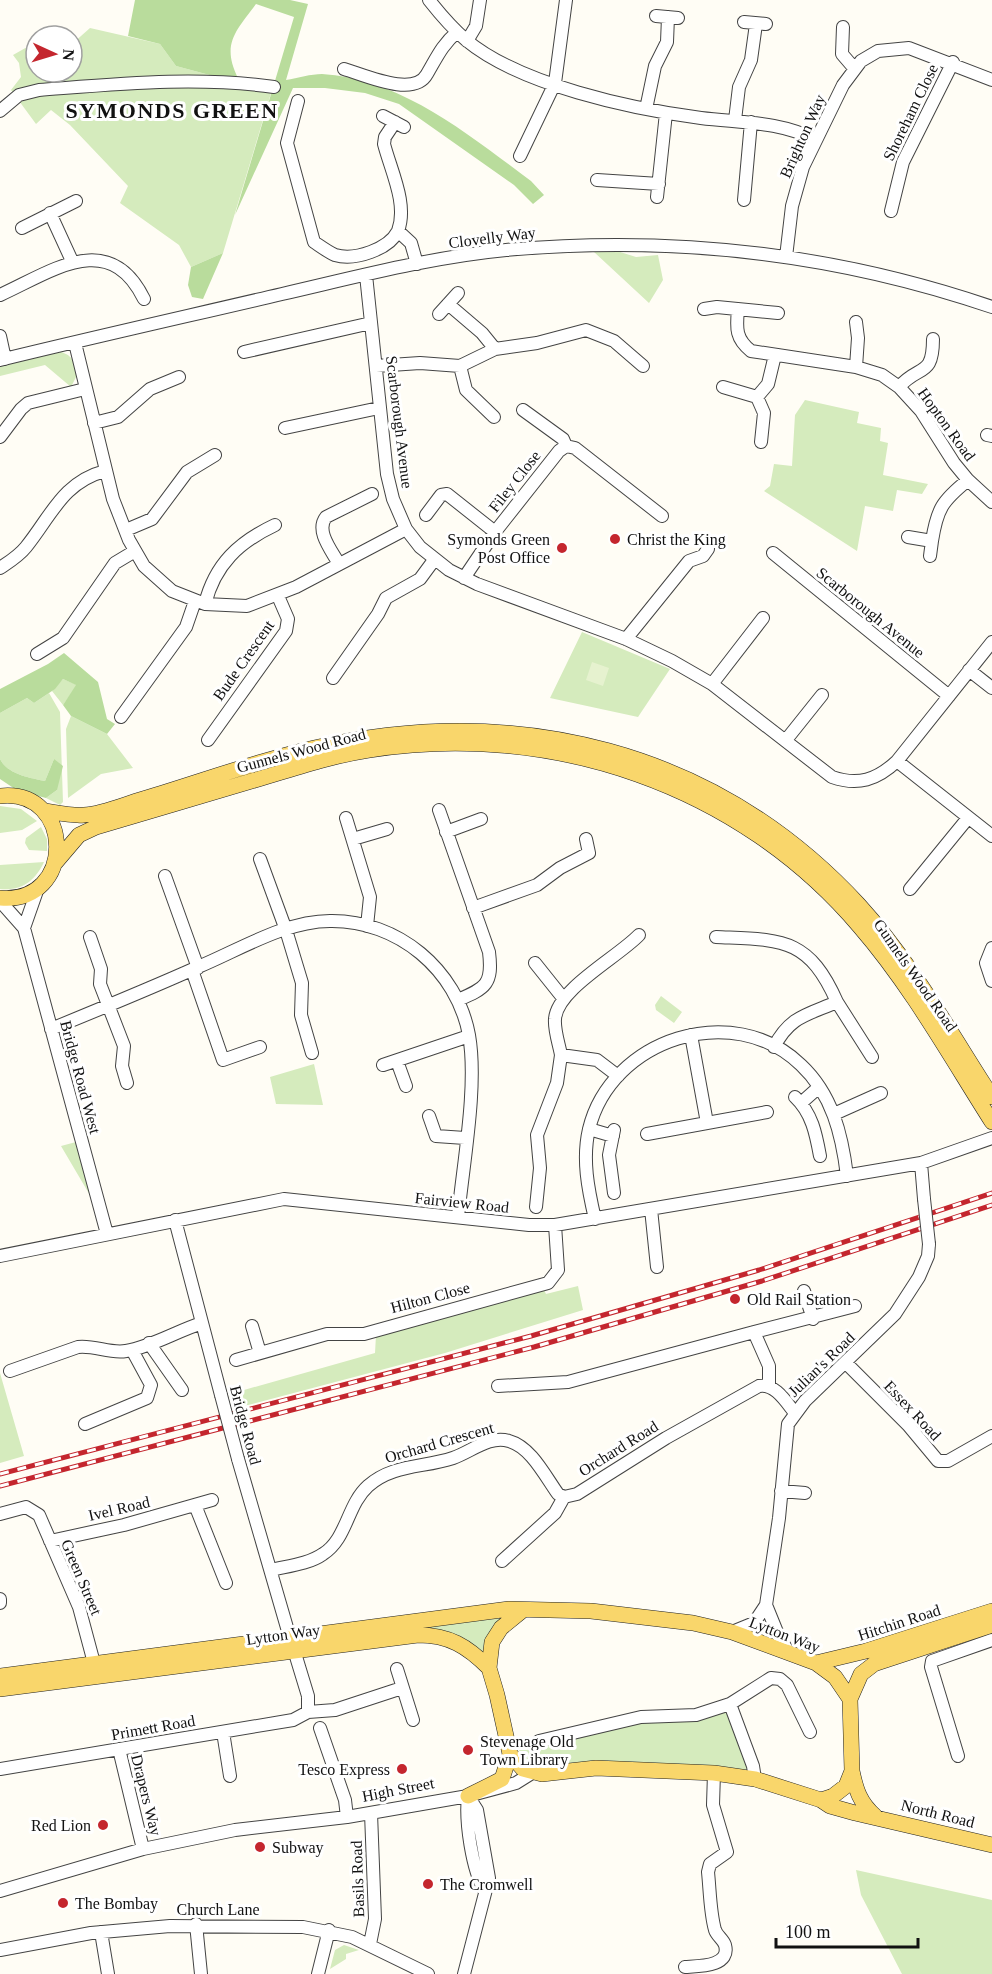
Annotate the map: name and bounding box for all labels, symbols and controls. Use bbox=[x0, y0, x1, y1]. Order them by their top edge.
north arrow bbox=[24, 24, 84, 84]
text: N bbox=[60, 49, 77, 62]
street label: Shoreham Close bbox=[880, 61, 941, 163]
street label: Brighton Way bbox=[776, 92, 829, 181]
district label: SYMONDS GREEN bbox=[65, 98, 279, 123]
street label: Clovelly Way bbox=[447, 224, 537, 252]
street label: Scarborough Avenue bbox=[382, 355, 416, 489]
street label: Hopton Road bbox=[914, 385, 979, 465]
street label: Filey Close bbox=[485, 447, 544, 516]
place label: Symonds Green Post Office bbox=[447, 531, 550, 566]
place label: Christ the King bbox=[627, 531, 726, 549]
marker: Christ the King bbox=[608, 532, 622, 546]
marker: Symonds Green Post Office bbox=[555, 541, 569, 555]
street label: Scarborough Avenue bbox=[813, 564, 928, 662]
street label: Bude Crescent bbox=[210, 617, 278, 704]
street label: Gunnels Wood Road bbox=[235, 725, 367, 776]
street label: Gunnels Wood Road bbox=[871, 916, 961, 1034]
street label: Bridge Road West bbox=[56, 1019, 104, 1136]
street label: Fairview Road bbox=[414, 1189, 510, 1216]
street label: Hilton Close bbox=[389, 1279, 472, 1316]
place label: Old Rail Station bbox=[747, 1291, 851, 1308]
marker: Old Rail Station bbox=[728, 1292, 742, 1306]
street label: Julian's Road bbox=[785, 1329, 858, 1400]
street label: Essex Road bbox=[881, 1377, 944, 1444]
street label: Bridge Road bbox=[226, 1384, 264, 1467]
street label: Orchard Road bbox=[576, 1417, 661, 1480]
street label: Orchard Crescent bbox=[383, 1419, 496, 1466]
street label: Ivel Road bbox=[87, 1493, 152, 1524]
street label: Green Street bbox=[58, 1537, 105, 1618]
street label: Hitchin Road bbox=[856, 1601, 943, 1644]
street label: Lytton Way bbox=[747, 1613, 823, 1657]
street label: Lytton Way bbox=[245, 1621, 321, 1649]
street label: Primett Road bbox=[110, 1712, 196, 1743]
place label: Stevenage Old Town Library bbox=[480, 1733, 574, 1769]
marker: Stevenage Old Town Library bbox=[461, 1743, 475, 1757]
street label: Drapers Way bbox=[127, 1753, 165, 1838]
place label: Tesco Express bbox=[298, 1761, 390, 1779]
marker: Tesco Express bbox=[395, 1762, 409, 1776]
street label: High Street bbox=[360, 1774, 436, 1806]
street label: North Road bbox=[899, 1796, 976, 1831]
place label: Red Lion bbox=[31, 1817, 91, 1834]
marker: Red Lion bbox=[96, 1818, 110, 1832]
place label: Subway bbox=[272, 1839, 324, 1857]
marker: Subway bbox=[253, 1840, 267, 1854]
street label: Basils Road bbox=[348, 1840, 367, 1918]
place label: The Cromwell bbox=[440, 1876, 533, 1893]
marker: The Cromwell bbox=[421, 1877, 435, 1891]
place label: The Bombay bbox=[75, 1895, 158, 1913]
marker: The Bombay bbox=[56, 1896, 70, 1910]
street label: Church Lane bbox=[176, 1901, 260, 1918]
scale bar bbox=[776, 1911, 918, 1949]
text: 100 m bbox=[785, 1922, 831, 1942]

